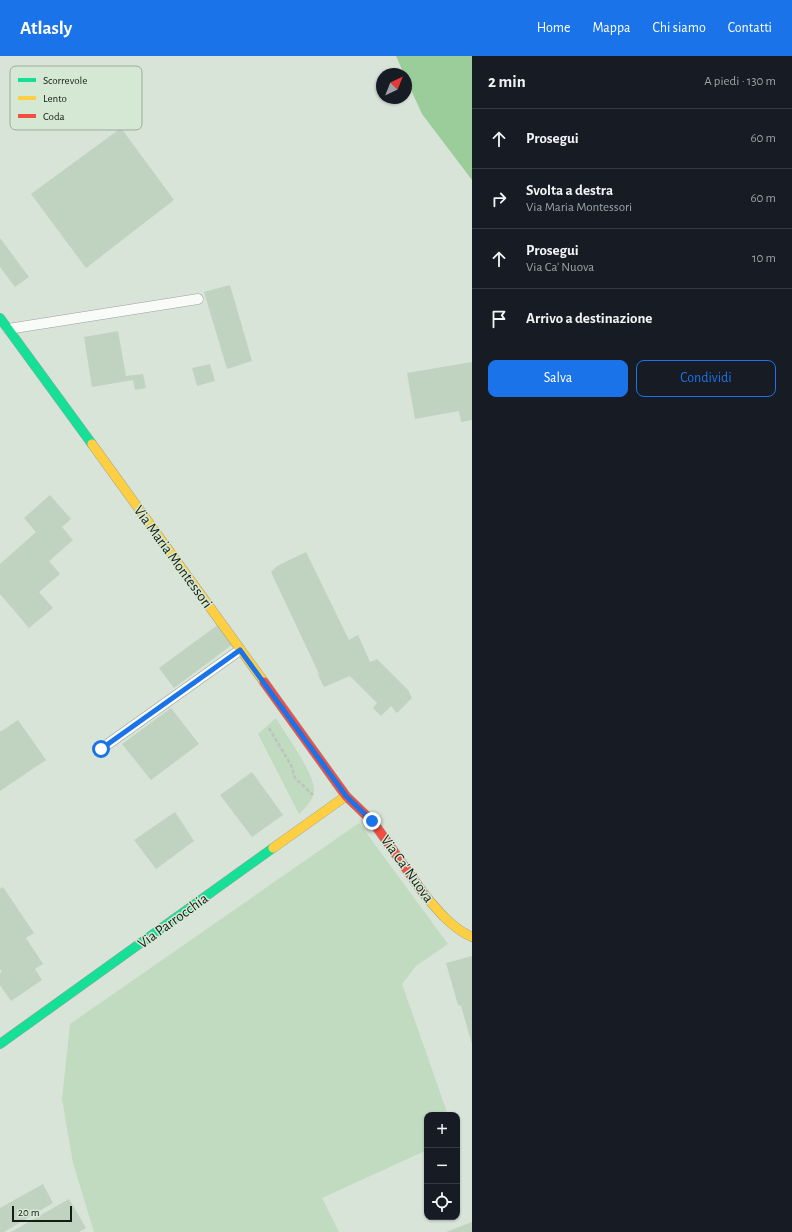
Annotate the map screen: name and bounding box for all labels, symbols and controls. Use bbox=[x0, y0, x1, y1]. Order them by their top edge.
text: Atlasly bbox=[20, 19, 72, 38]
text: Home bbox=[537, 21, 570, 35]
text: Mappa bbox=[592, 21, 631, 35]
text: Chi siamo bbox=[653, 21, 706, 35]
text: Contatti bbox=[728, 21, 772, 35]
legend bbox=[10, 66, 142, 130]
north arrow bbox=[376, 68, 412, 104]
text: 2 min bbox=[488, 73, 526, 90]
text: Scorrevole bbox=[43, 75, 87, 86]
text: A piedi · 130 m bbox=[704, 75, 776, 88]
text: Lento bbox=[43, 93, 67, 104]
text: Coda bbox=[43, 111, 65, 122]
icon: ahead bbox=[488, 128, 510, 150]
text: Prosegui bbox=[526, 131, 579, 146]
text: 60 m bbox=[750, 132, 776, 145]
text: Svolta a destra bbox=[526, 183, 613, 198]
icon: right bbox=[488, 188, 510, 210]
text: 60 m bbox=[750, 192, 776, 205]
text: Via Maria Montessori bbox=[526, 201, 632, 214]
text: Prosegui bbox=[526, 243, 579, 258]
icon: ahead bbox=[488, 248, 510, 270]
text: 10 m bbox=[752, 252, 776, 265]
text: Via Ca' Nuova bbox=[526, 261, 594, 274]
icon: arrive bbox=[488, 308, 510, 330]
text: Arrivo a destinazione bbox=[526, 311, 652, 326]
button: Salva bbox=[488, 360, 628, 397]
button: Condividi bbox=[636, 360, 776, 397]
street label: Via Maria Montessori bbox=[131, 503, 215, 611]
route start bbox=[92, 740, 110, 758]
route end bbox=[363, 812, 381, 830]
street label: Via Ca' Nuova bbox=[378, 833, 436, 905]
street label: Via Parrocchia bbox=[135, 891, 211, 951]
map controls bbox=[424, 1112, 460, 1220]
button: + bbox=[424, 1112, 460, 1148]
button: − bbox=[424, 1148, 460, 1184]
button: locate bbox=[424, 1184, 460, 1220]
scale bar bbox=[12, 1204, 72, 1223]
text: 20 m bbox=[18, 1207, 39, 1218]

